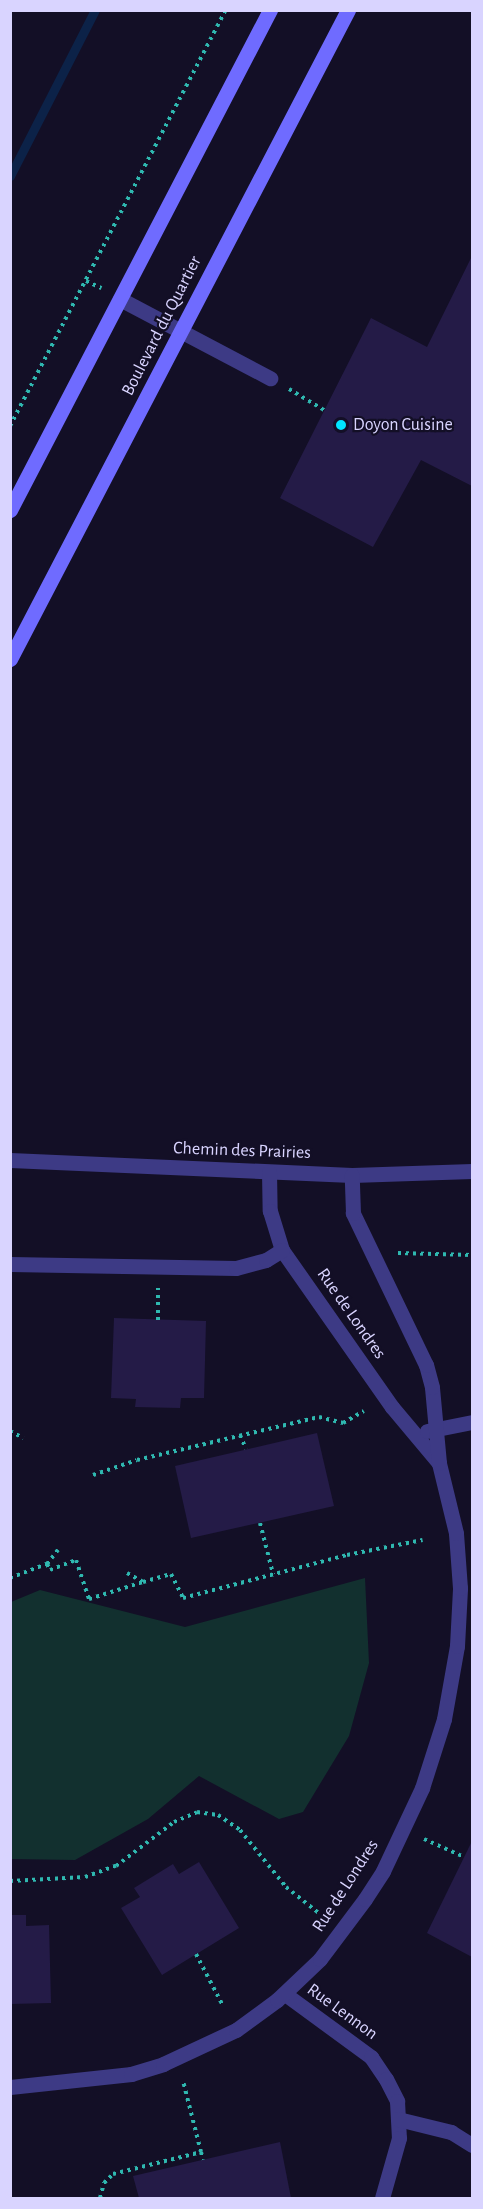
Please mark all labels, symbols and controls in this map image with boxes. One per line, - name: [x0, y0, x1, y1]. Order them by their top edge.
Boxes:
- street label: Boulevard du Quartier: [117, 252, 207, 400]
- place label: Doyon Cuisine: [353, 414, 453, 436]
- marker: Doyon Cuisine: [334, 418, 348, 432]
- street label: Chemin des Prairies: [173, 1138, 311, 1164]
- street label: Rue de Londres: [312, 1264, 390, 1364]
- street label: Rue de Londres: [308, 1836, 384, 1936]
- street label: Rue Lennon: [303, 1979, 381, 2045]

